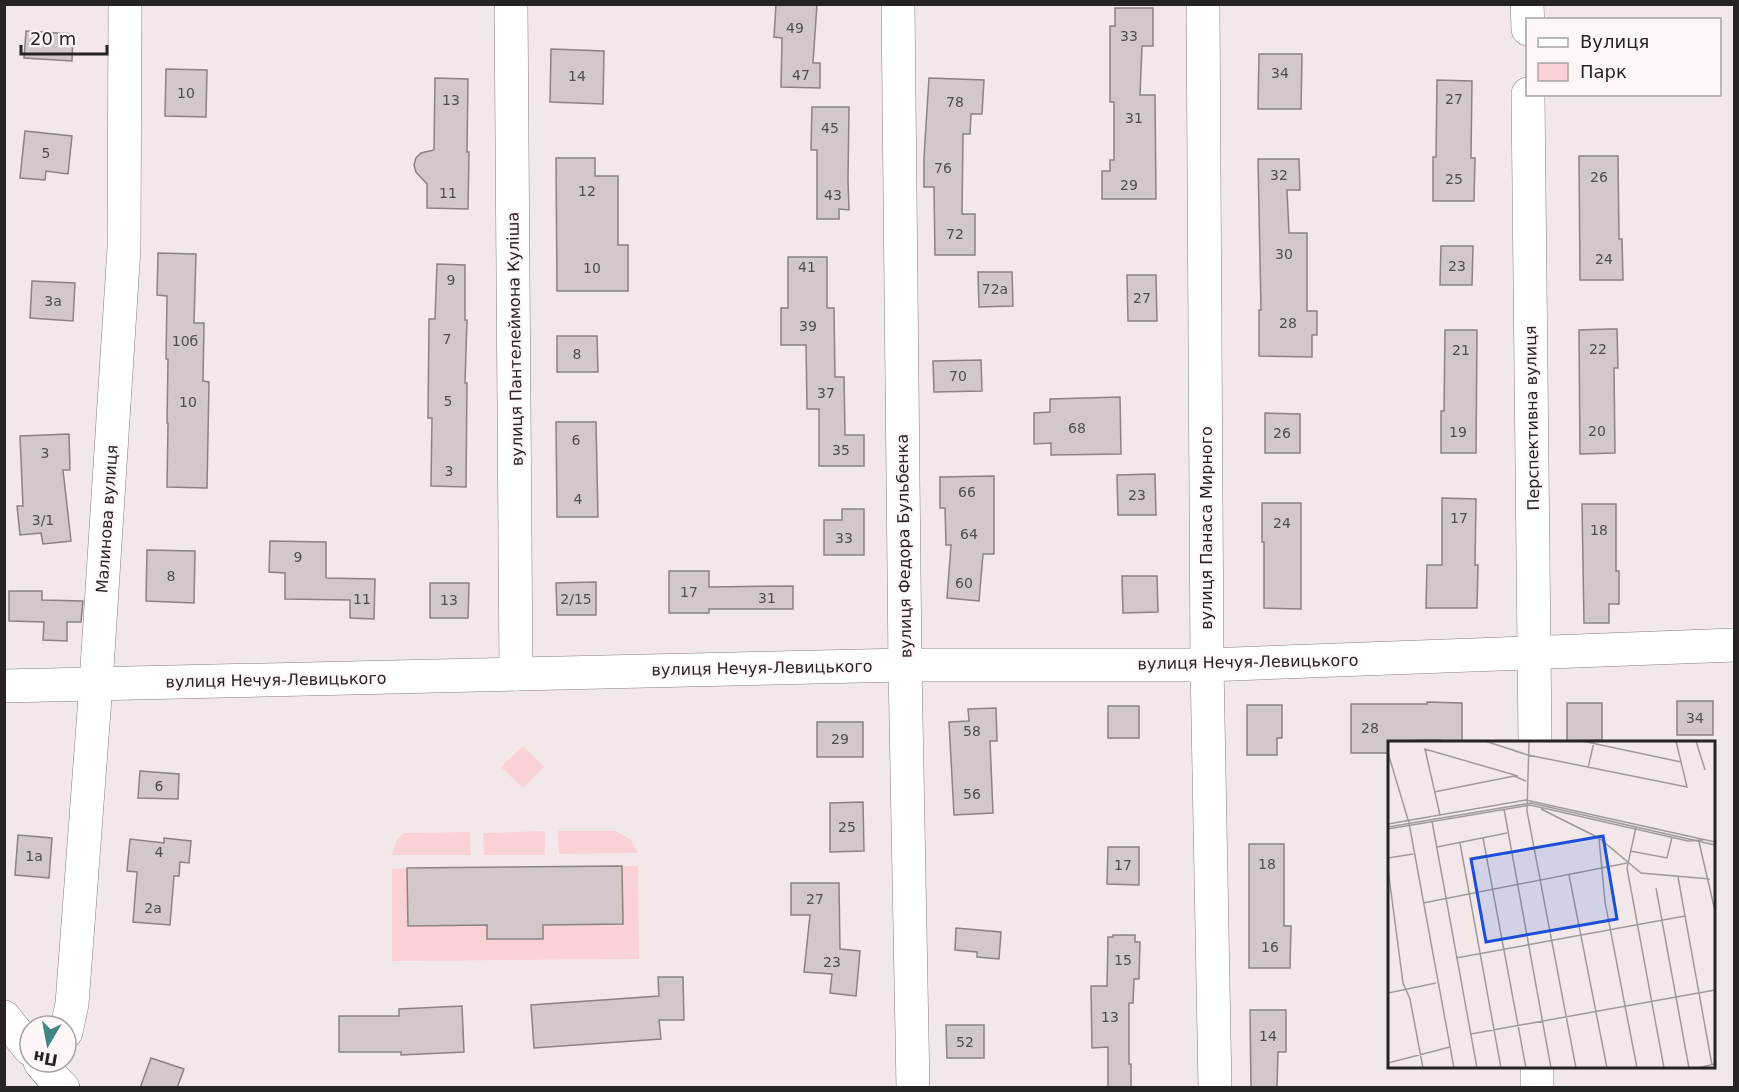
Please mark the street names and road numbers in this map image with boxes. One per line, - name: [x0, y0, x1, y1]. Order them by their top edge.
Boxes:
- street label: вулиця Пантелеймона Куліша: [503, 212, 527, 466]
- street label: Перспективна вулиця: [1521, 325, 1543, 511]
- street label: вулиця Панаса Мирного: [1197, 426, 1216, 630]
- street label: вулиця Федора Бульбенка: [893, 434, 915, 658]
- street label: Малинова вулиця: [92, 444, 122, 594]
- street label: вулиця Нечуя-Левицького: [1137, 651, 1359, 673]
- street label: вулиця Нечуя-Левицького: [651, 657, 873, 679]
- street label: вулиця Нечуя-Левицького: [165, 669, 387, 691]

